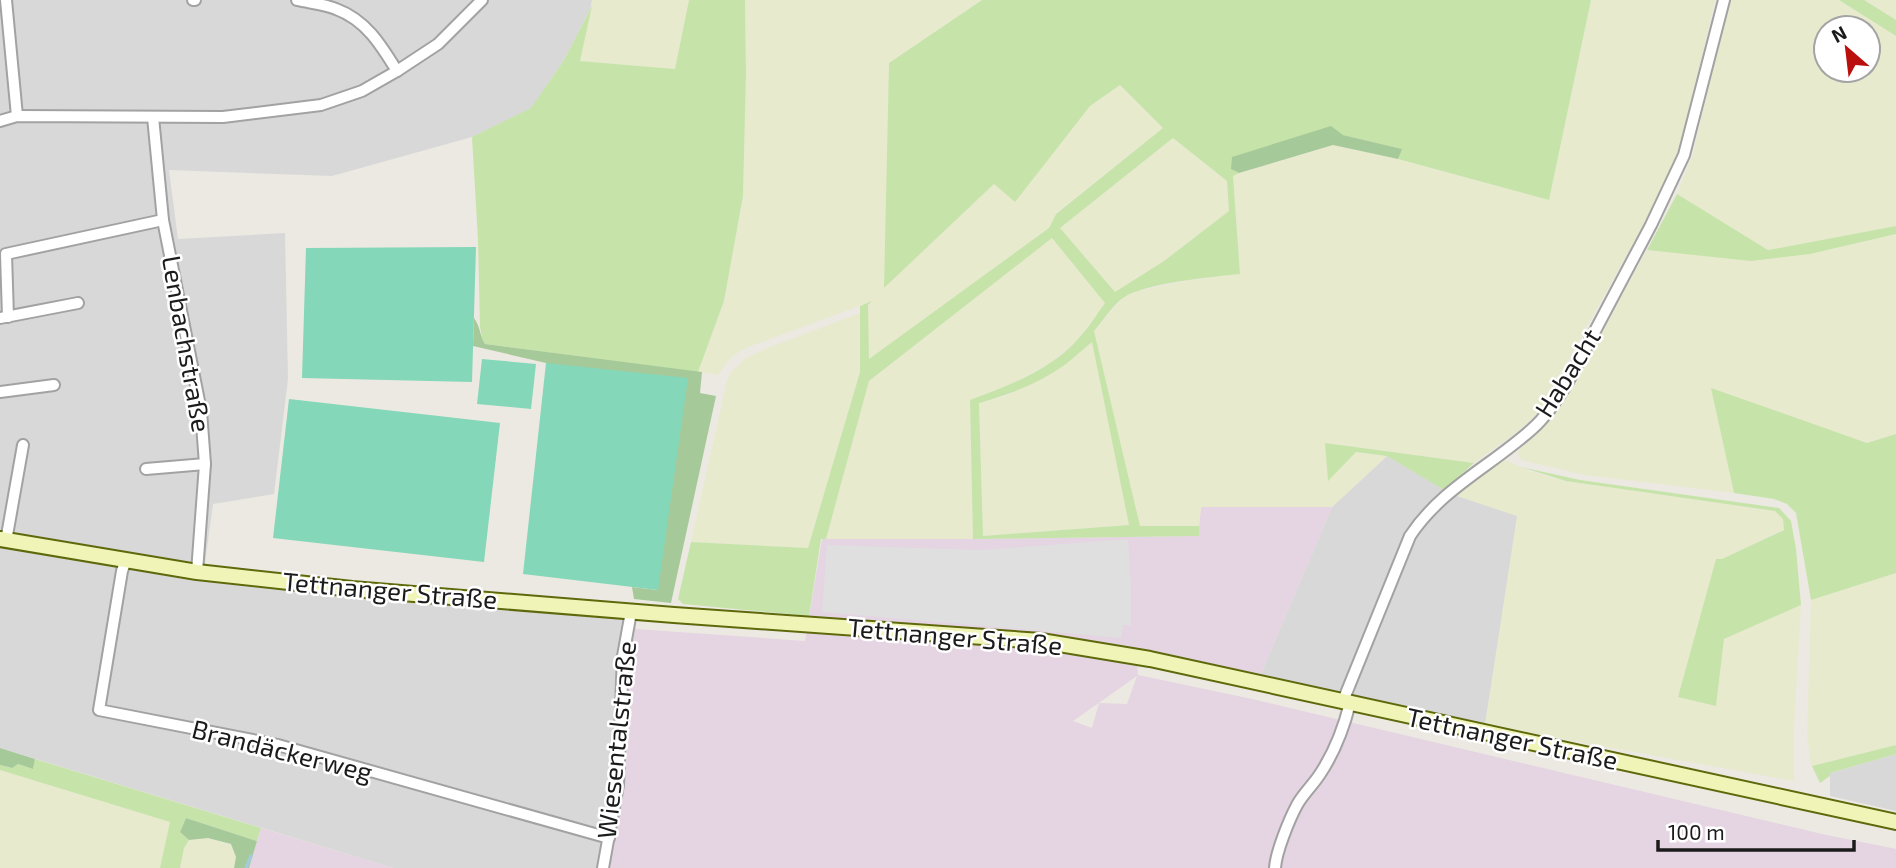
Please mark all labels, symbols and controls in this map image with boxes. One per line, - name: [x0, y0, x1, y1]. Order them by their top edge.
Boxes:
- north arrow: [1812, 14, 1882, 84]
- text: N: [1827, 20, 1850, 47]
- street label: Lenbachstraße: [157, 253, 218, 434]
- street label: Habacht: [1527, 322, 1606, 422]
- street label: Tettnanger Straße: [282, 565, 499, 614]
- street label: Tettnanger Straße: [847, 611, 1064, 660]
- street label: Wiesentalstraße: [590, 639, 641, 840]
- street label: Tettnanger Straße: [1404, 700, 1621, 775]
- street label: Brandäckerweg: [189, 712, 376, 787]
- scale bar: [1658, 808, 1854, 852]
- text: 100 m: [1668, 819, 1725, 844]

